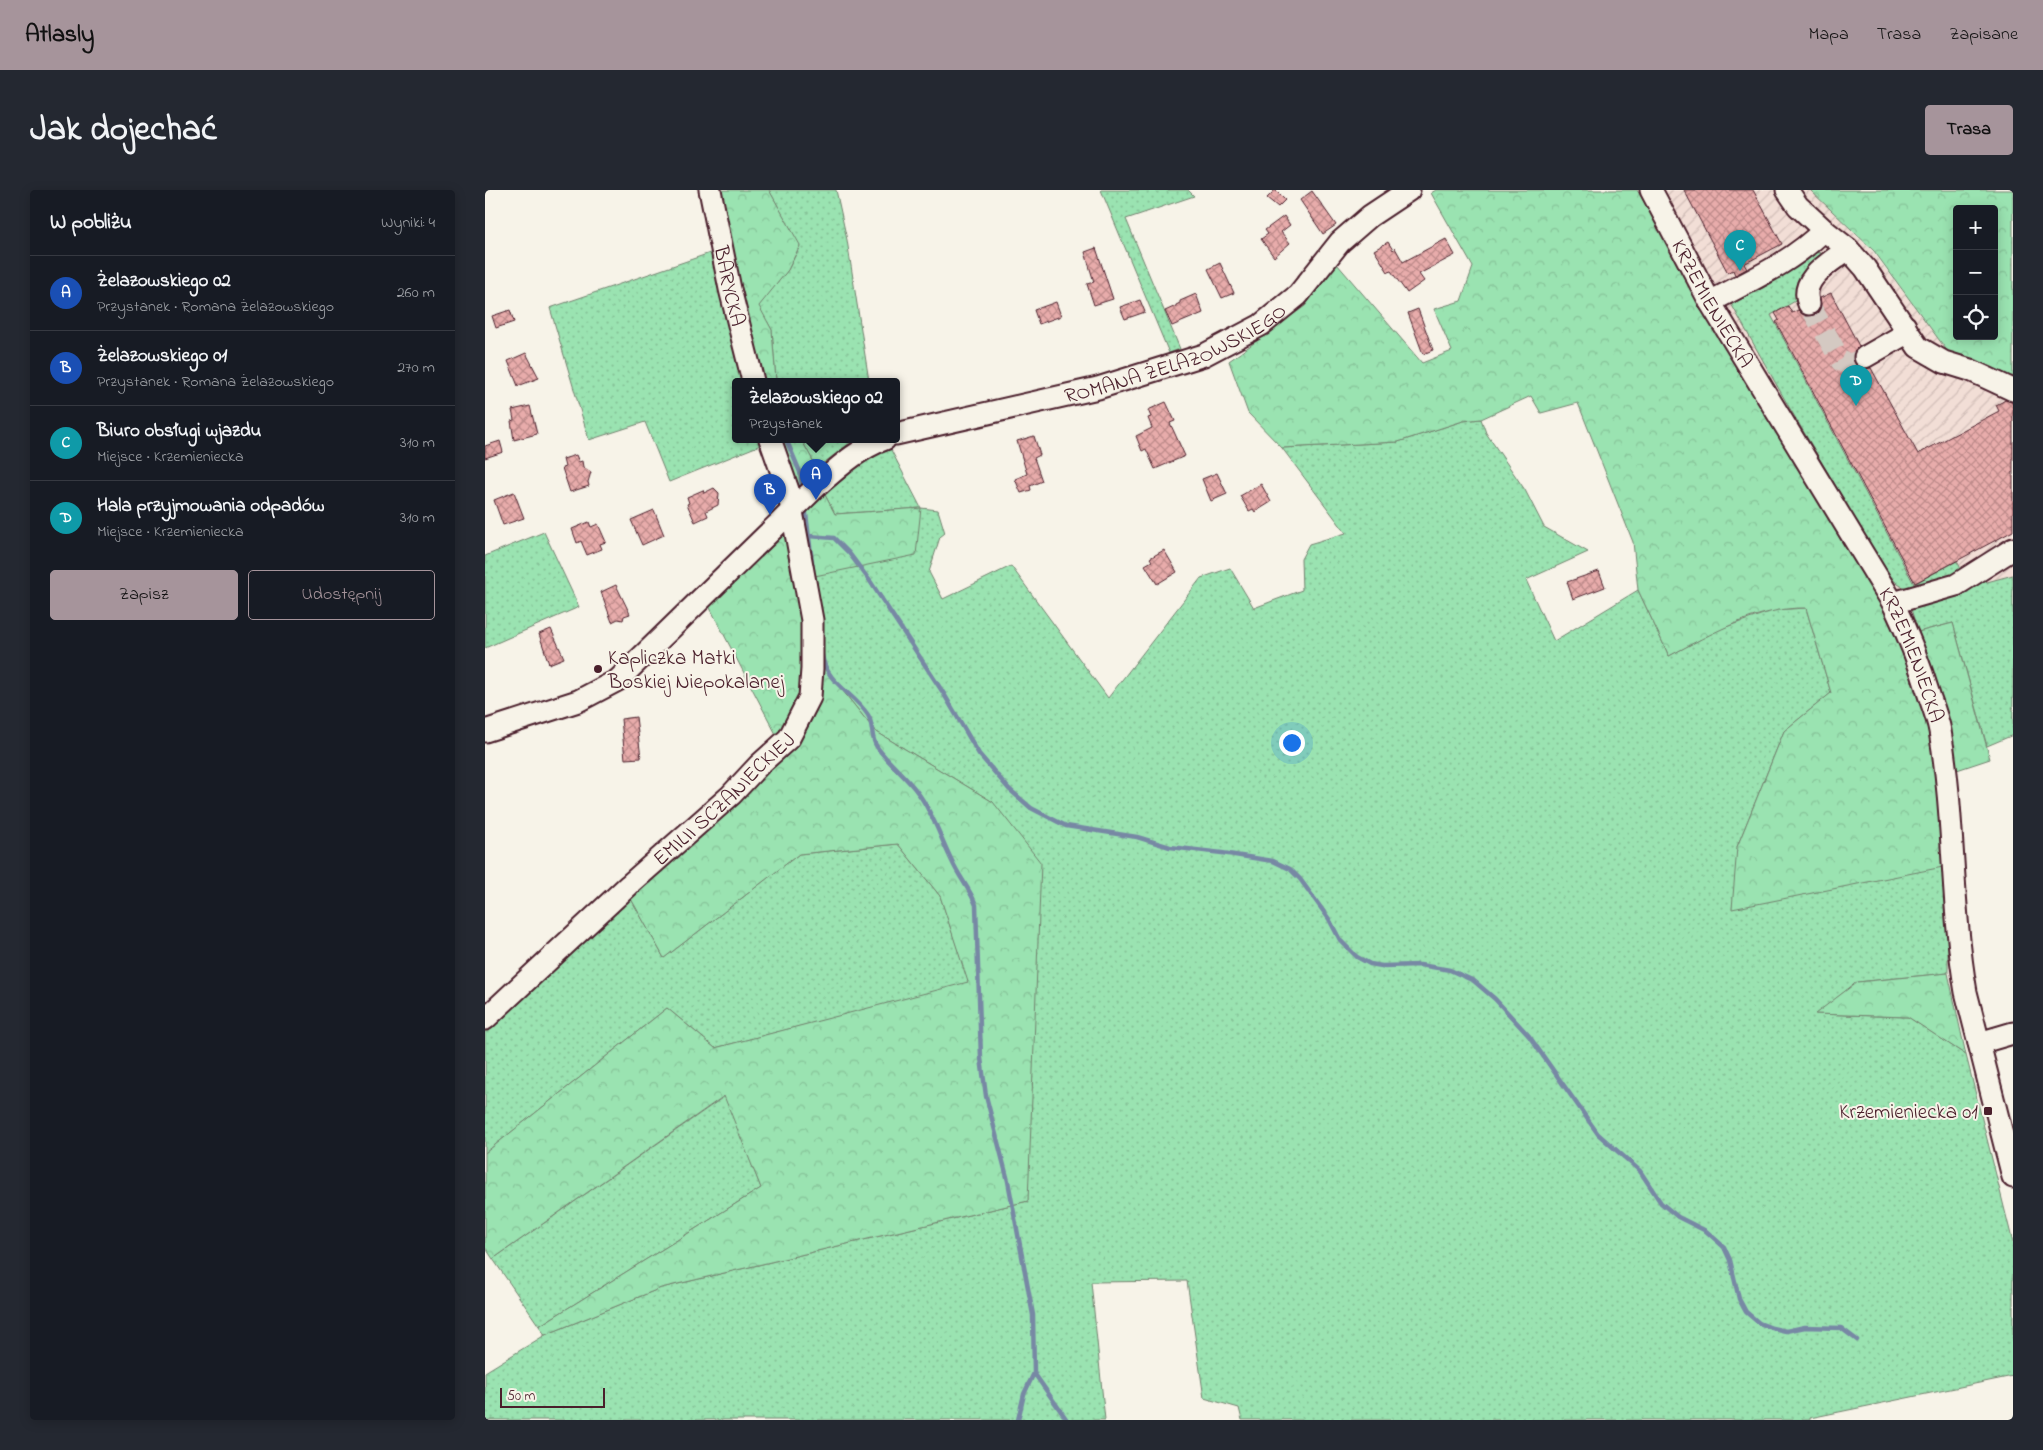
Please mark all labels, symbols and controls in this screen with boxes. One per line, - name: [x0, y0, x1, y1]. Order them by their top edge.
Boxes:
- text: Atlasly: [25, 18, 94, 53]
- text: Mapa: [1809, 22, 1849, 48]
- text: Trasa: [1877, 22, 1921, 48]
- text: Zapisane: [1949, 22, 2018, 48]
- text: Jak dojechać: [30, 105, 217, 156]
- button: Trasa: [1925, 105, 2013, 155]
- map controls: [1953, 205, 1998, 340]
- button: +: [1953, 205, 1998, 250]
- text: W pobliżu: [50, 208, 132, 238]
- text: Wyniki: 4: [381, 211, 435, 235]
- pin: C: [1724, 230, 1756, 271]
- street label: KRZEMIENIECKA: [1666, 235, 1760, 371]
- street label: BARYCKA: [704, 243, 752, 330]
- button: −: [1953, 250, 1998, 295]
- text: Żelazowskiego 02: [97, 268, 231, 295]
- text: A: [61, 281, 71, 305]
- text: 260 m: [397, 281, 435, 305]
- text: Przystanek · Romana Żelazowskiego: [97, 295, 334, 319]
- button: locate: [1953, 295, 1998, 340]
- street label: ROMANA ŻELAZOWSKIEGO: [1062, 297, 1294, 412]
- text: Żelazowskiego 01: [97, 343, 227, 370]
- text: B: [61, 356, 71, 380]
- text: 270 m: [397, 356, 435, 380]
- pin: D: [1840, 365, 1872, 406]
- text: Przystanek · Romana Żelazowskiego: [97, 370, 334, 394]
- popup: [732, 378, 900, 443]
- text: Żelazowskiego 02: [749, 385, 883, 412]
- text: Przystanek: [749, 412, 822, 436]
- text: Biuro obsługi wjazdu: [97, 418, 261, 445]
- text: C: [62, 431, 70, 455]
- text: 310 m: [400, 431, 435, 455]
- text: Miejsce · Krzemieniecka: [97, 445, 244, 469]
- pin: A: [800, 459, 832, 500]
- pin: B: [754, 474, 786, 515]
- text: Hala przyjmowania odpadów: [97, 493, 324, 520]
- text: D: [60, 506, 72, 530]
- text: 310 m: [400, 506, 435, 530]
- text: Miejsce · Krzemieniecka: [97, 520, 244, 544]
- button: Zapisz: [50, 570, 238, 620]
- button: Udostępnij: [248, 570, 435, 620]
- street label: KRZEMIENIECKA: [1870, 582, 1950, 727]
- place label: Kapliczka Matki Boskiej Niepokalanej: [607, 644, 785, 698]
- marker: Kapliczka Matki Boskiej Niepokalanej: [592, 663, 604, 675]
- street label: EMILII SCZANIECKIEJ: [647, 726, 803, 874]
- your location: [1279, 730, 1305, 756]
- place label: Krzemieniecka 01: [1839, 1098, 1978, 1128]
- marker: Krzemieniecka 01: [1982, 1105, 1994, 1117]
- scale bar: [500, 1385, 605, 1408]
- text: 50 m: [507, 1386, 535, 1407]

